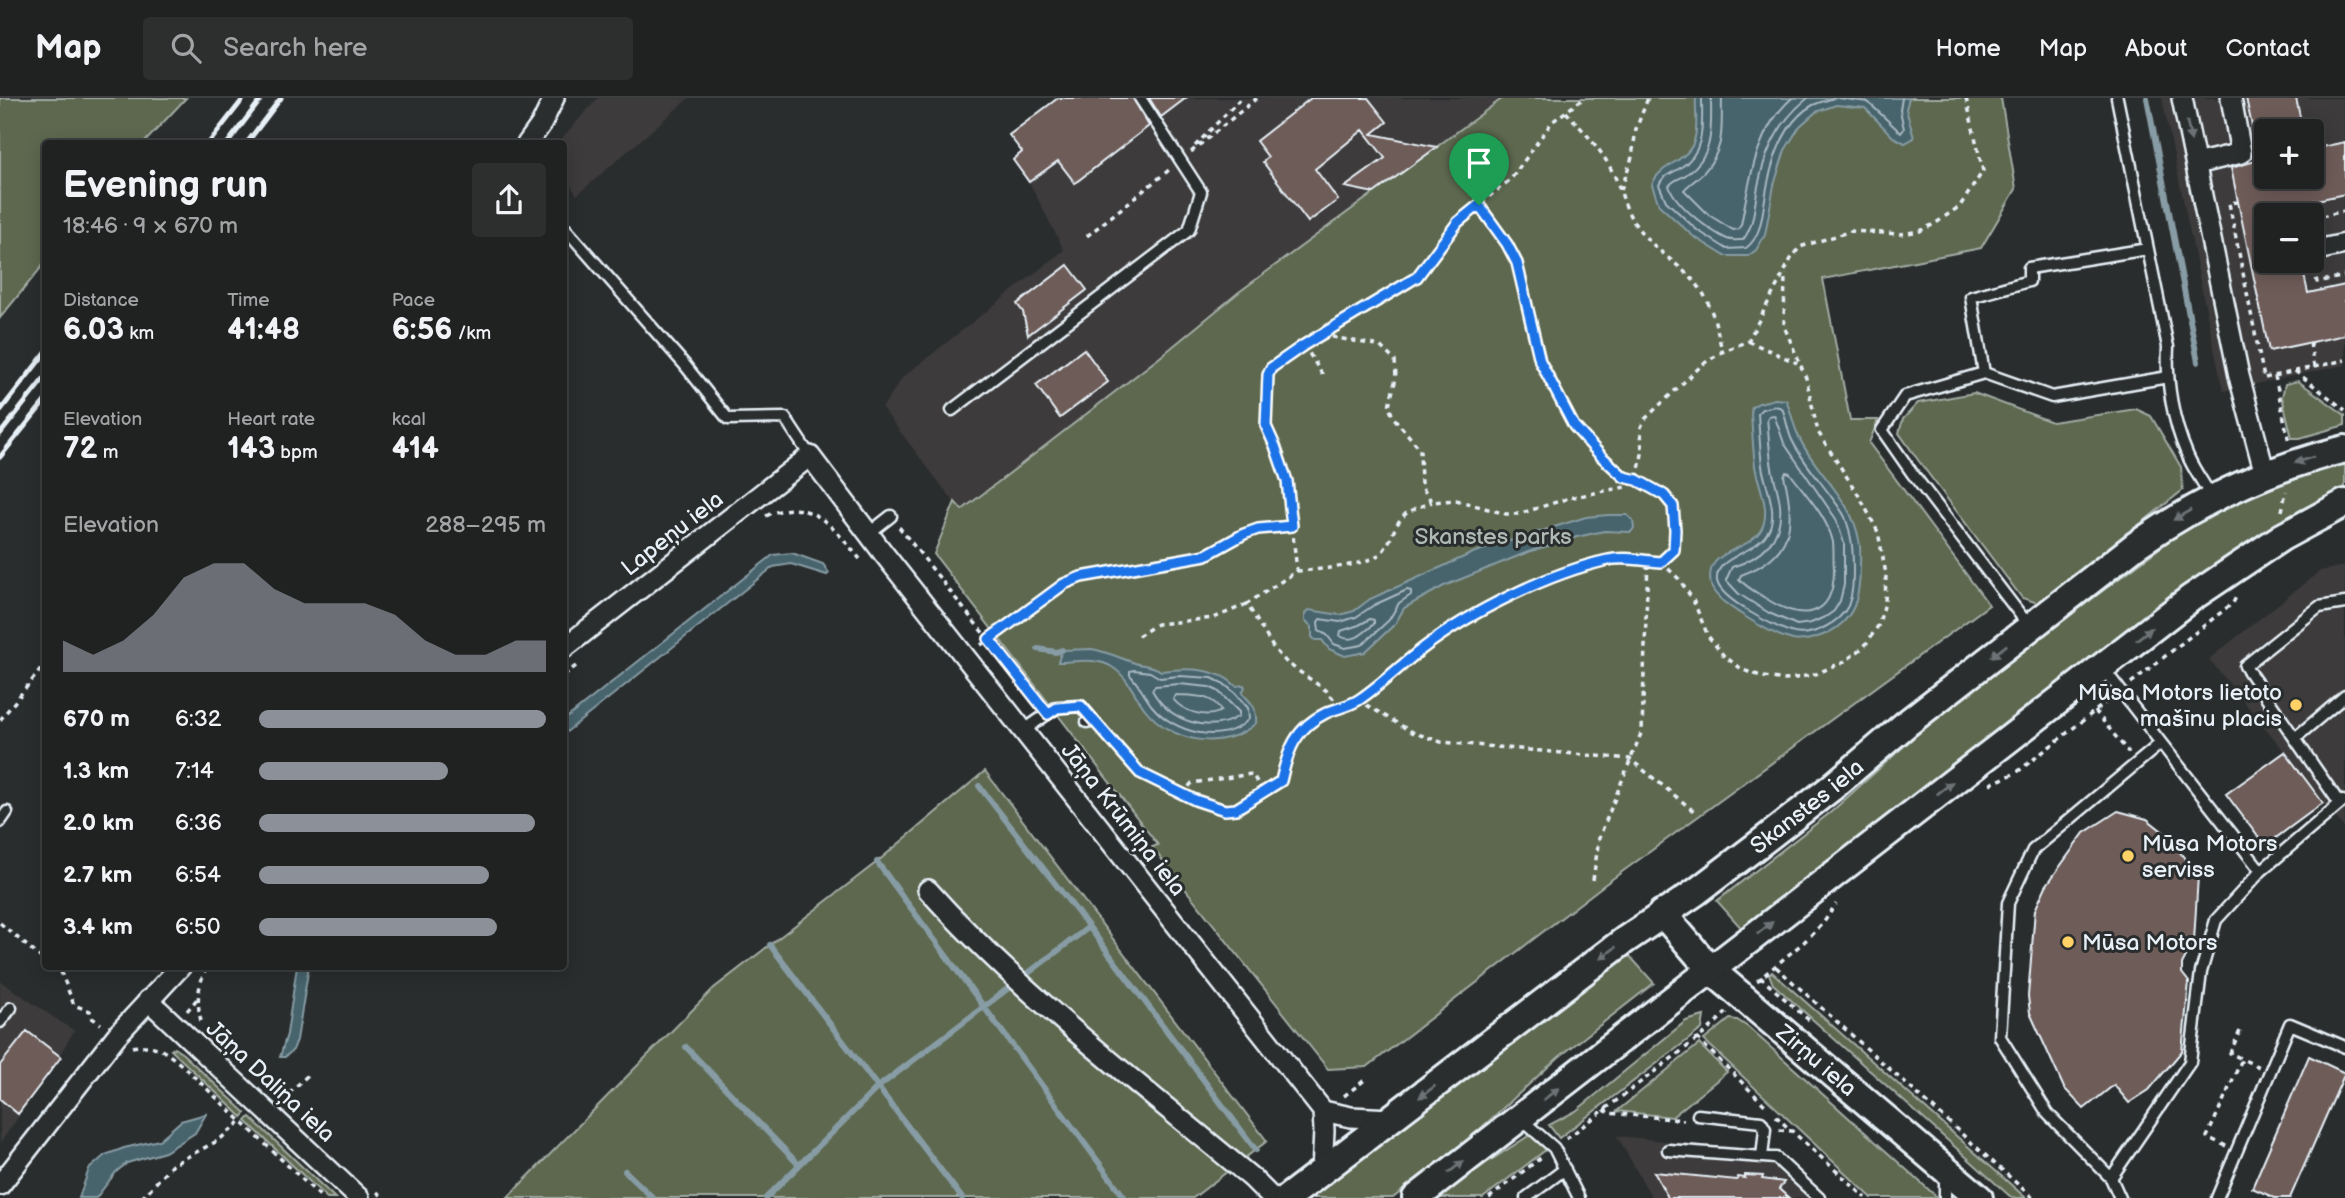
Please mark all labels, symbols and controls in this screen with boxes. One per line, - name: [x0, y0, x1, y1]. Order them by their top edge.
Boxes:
- search box: [143, 17, 633, 80]
- text: Map: [35, 28, 101, 68]
- icon: search: [167, 29, 205, 67]
- text: Search here: [223, 33, 367, 64]
- text: Home: [1936, 34, 2001, 63]
- text: Map: [2039, 34, 2087, 63]
- text: About: [2125, 34, 2187, 63]
- text: Contact: [2225, 34, 2310, 63]
- map controls: [2254, 119, 2324, 273]
- button: +: [2254, 119, 2324, 189]
- one-way arrow: [2184, 120, 2195, 142]
- pin: [1449, 133, 1509, 205]
- icon: arrive: [1460, 144, 1498, 182]
- text: Evening run: [63, 163, 268, 208]
- button: share: [472, 163, 546, 237]
- button: −: [2254, 203, 2324, 273]
- text: 18:46 · 9 × 670 m: [63, 212, 238, 240]
- text: Distance: [63, 289, 139, 312]
- text: Time: [227, 289, 269, 312]
- text: Pace: [392, 289, 435, 312]
- text: 6.03: [63, 312, 124, 348]
- text: 41:48: [227, 312, 300, 348]
- text: 6:56: [392, 312, 453, 348]
- text: km: [124, 322, 154, 345]
- text: /km: [453, 322, 491, 345]
- text: Elevation: [63, 408, 142, 431]
- text: Heart rate: [227, 408, 315, 431]
- text: kcal: [392, 408, 426, 431]
- text: 72: [63, 431, 98, 467]
- text: 143: [227, 431, 275, 467]
- text: 414: [392, 431, 439, 467]
- text: m: [98, 441, 118, 464]
- text: bpm: [275, 441, 318, 464]
- one-way arrow: [2294, 455, 2315, 466]
- street label: Lapeņu iela: [616, 485, 729, 582]
- one-way arrow: [2172, 509, 2191, 521]
- text: Elevation: [63, 511, 159, 539]
- text: 288–295 m: [425, 511, 546, 539]
- park label: Skanstes parks: [1414, 523, 1572, 551]
- one-way arrow: [2135, 628, 2153, 642]
- one-way arrow: [1991, 643, 2009, 658]
- place label: Mūsa Motors lietoto mašīnu placis: [2078, 679, 2282, 733]
- marker: Mūsa Motors lietoto mašīnu placis: [2288, 697, 2304, 713]
- text: 670 m: [63, 705, 130, 733]
- text: 6:32: [175, 705, 221, 733]
- street label: Jāņa Krūmiņa iela: [1055, 737, 1192, 902]
- street label: Skanstes iela: [1745, 753, 1870, 861]
- text: 1.3 km: [63, 757, 129, 785]
- text: 7:14: [175, 757, 214, 785]
- one-way arrow: [1936, 782, 1954, 796]
- text: 2.0 km: [63, 809, 134, 837]
- text: 6:36: [175, 809, 222, 837]
- place label: Mūsa Motors serviss: [2142, 830, 2277, 884]
- marker: Mūsa Motors serviss: [2120, 848, 2136, 864]
- text: 2.7 km: [63, 861, 132, 889]
- text: 6:54: [175, 861, 221, 889]
- text: 3.4 km: [63, 913, 133, 941]
- text: 6:50: [175, 913, 220, 941]
- one-way arrow: [1756, 921, 1774, 935]
- place label: Mūsa Motors: [2082, 929, 2217, 957]
- marker: Mūsa Motors: [2060, 934, 2076, 950]
- one-way arrow: [1599, 946, 1617, 961]
- street label: Jāņa Daliņa iela: [200, 1015, 341, 1149]
- street label: Zirņu iela: [1769, 1018, 1862, 1103]
- one-way arrow: [1418, 1084, 1436, 1098]
- one-way arrow: [1541, 1086, 1559, 1101]
- one-way arrow: [1447, 1159, 1465, 1174]

